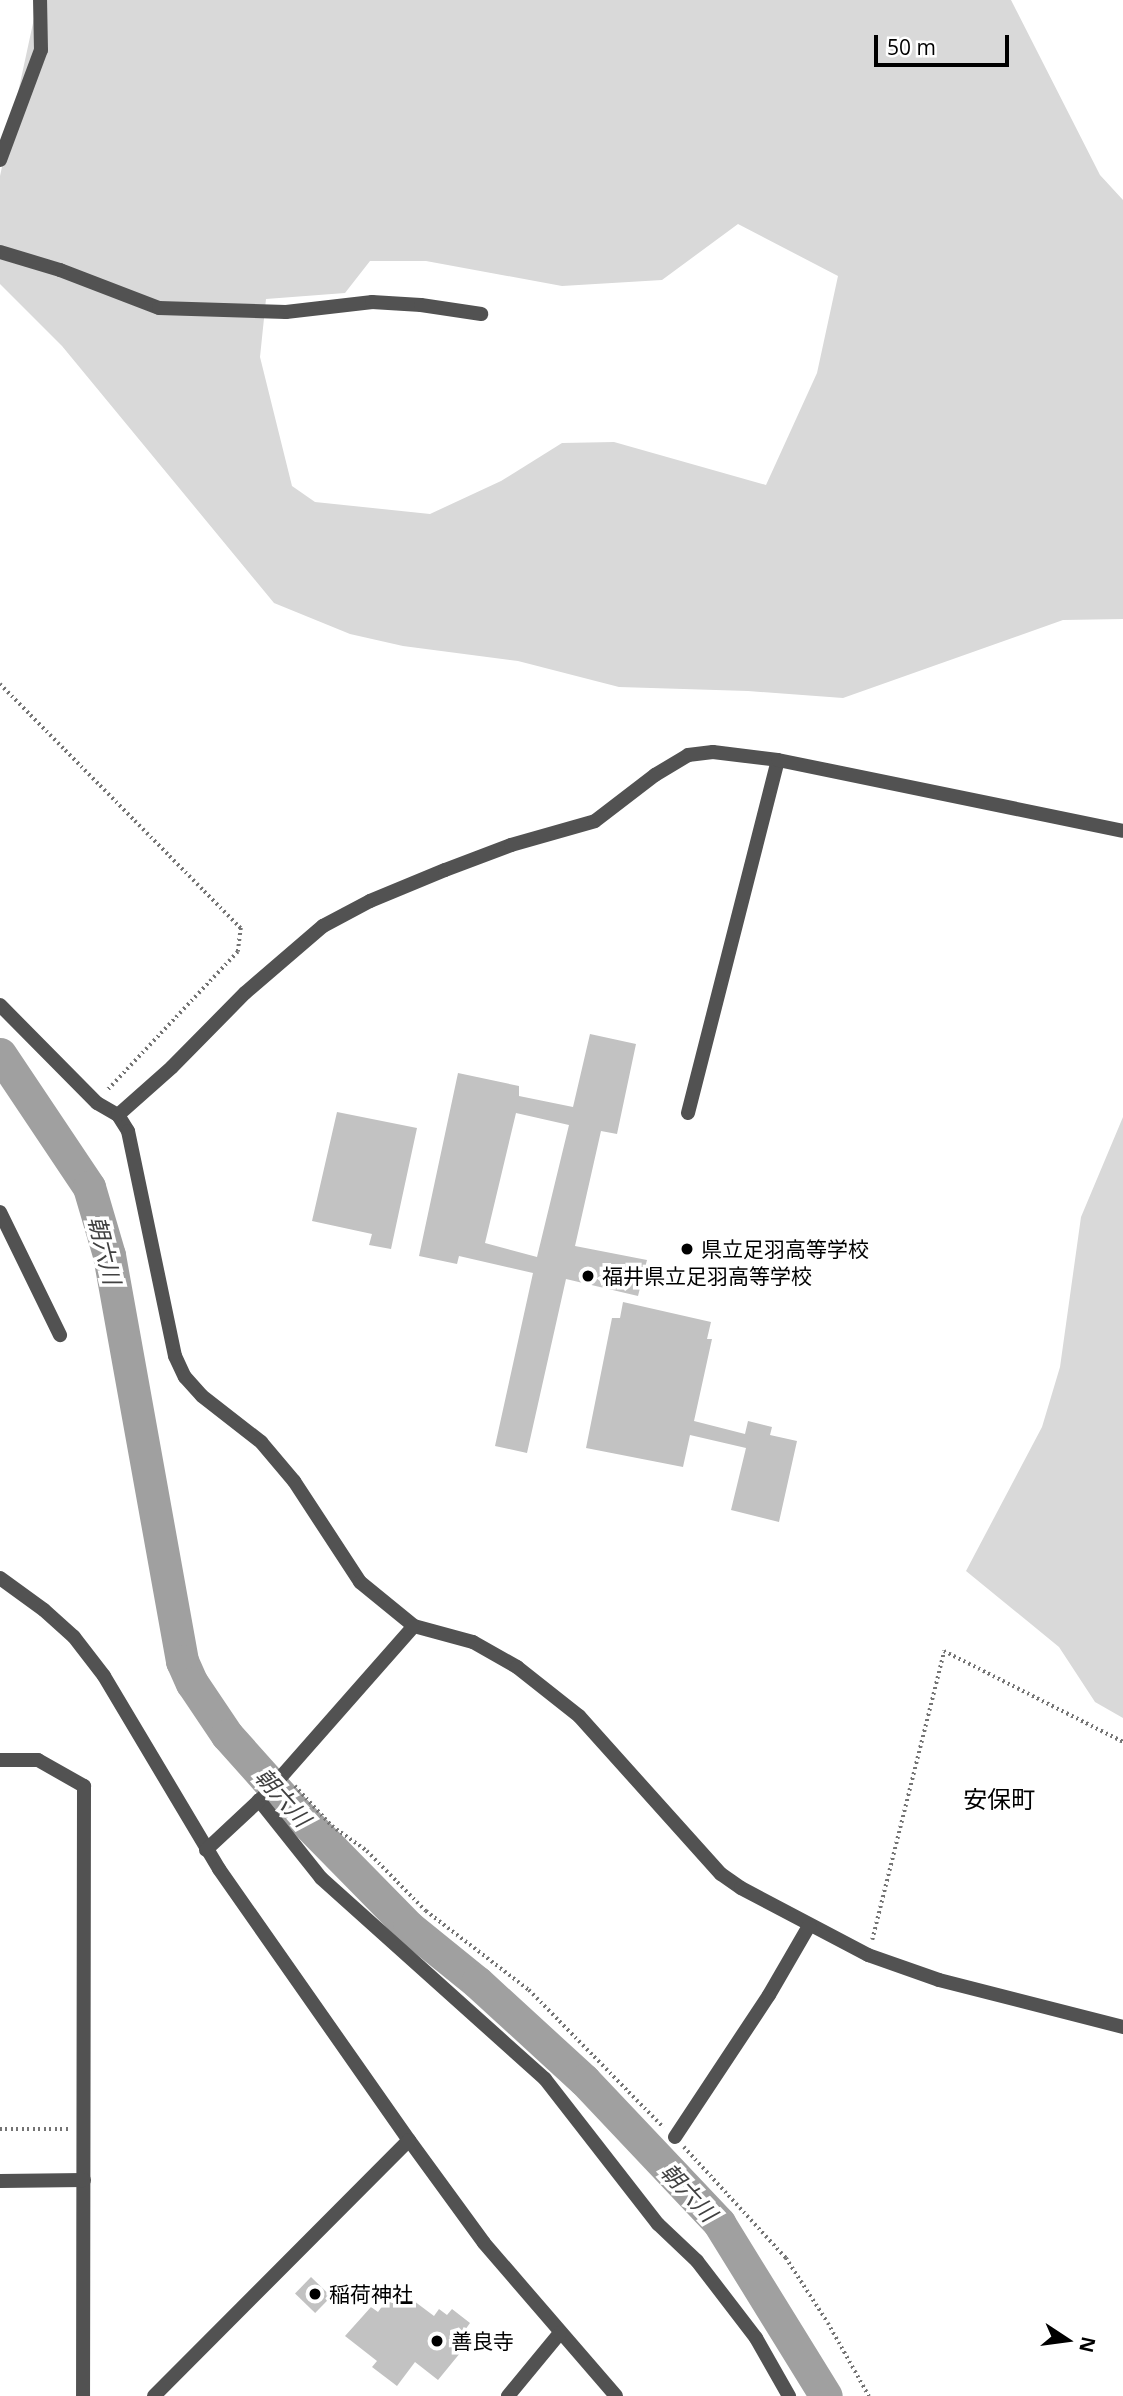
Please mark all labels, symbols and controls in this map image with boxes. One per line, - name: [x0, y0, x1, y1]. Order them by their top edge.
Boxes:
- scale bar: [878, 21, 1013, 65]
- text: 50 m: [887, 33, 936, 61]
- water label: 朝六川: [83, 1213, 127, 1287]
- place label: 県立足羽高等学校: [701, 1236, 869, 1262]
- marker: 県立足羽高等学校: [679, 1241, 695, 1257]
- place label: 福井県立足羽高等学校: [602, 1263, 812, 1289]
- marker: 福井県立足羽高等学校: [580, 1268, 596, 1284]
- water label: 朝六川: [250, 1762, 316, 1832]
- district label: 安保町: [963, 1785, 1035, 1813]
- water label: 朝六川: [655, 2157, 723, 2227]
- place label: 稲荷神社: [329, 2281, 413, 2307]
- marker: 稲荷神社: [307, 2286, 323, 2302]
- north arrow: [1032, 2305, 1102, 2375]
- place label: 善良寺: [451, 2328, 514, 2354]
- marker: 善良寺: [429, 2333, 445, 2349]
- text: N: [1073, 2334, 1102, 2355]

